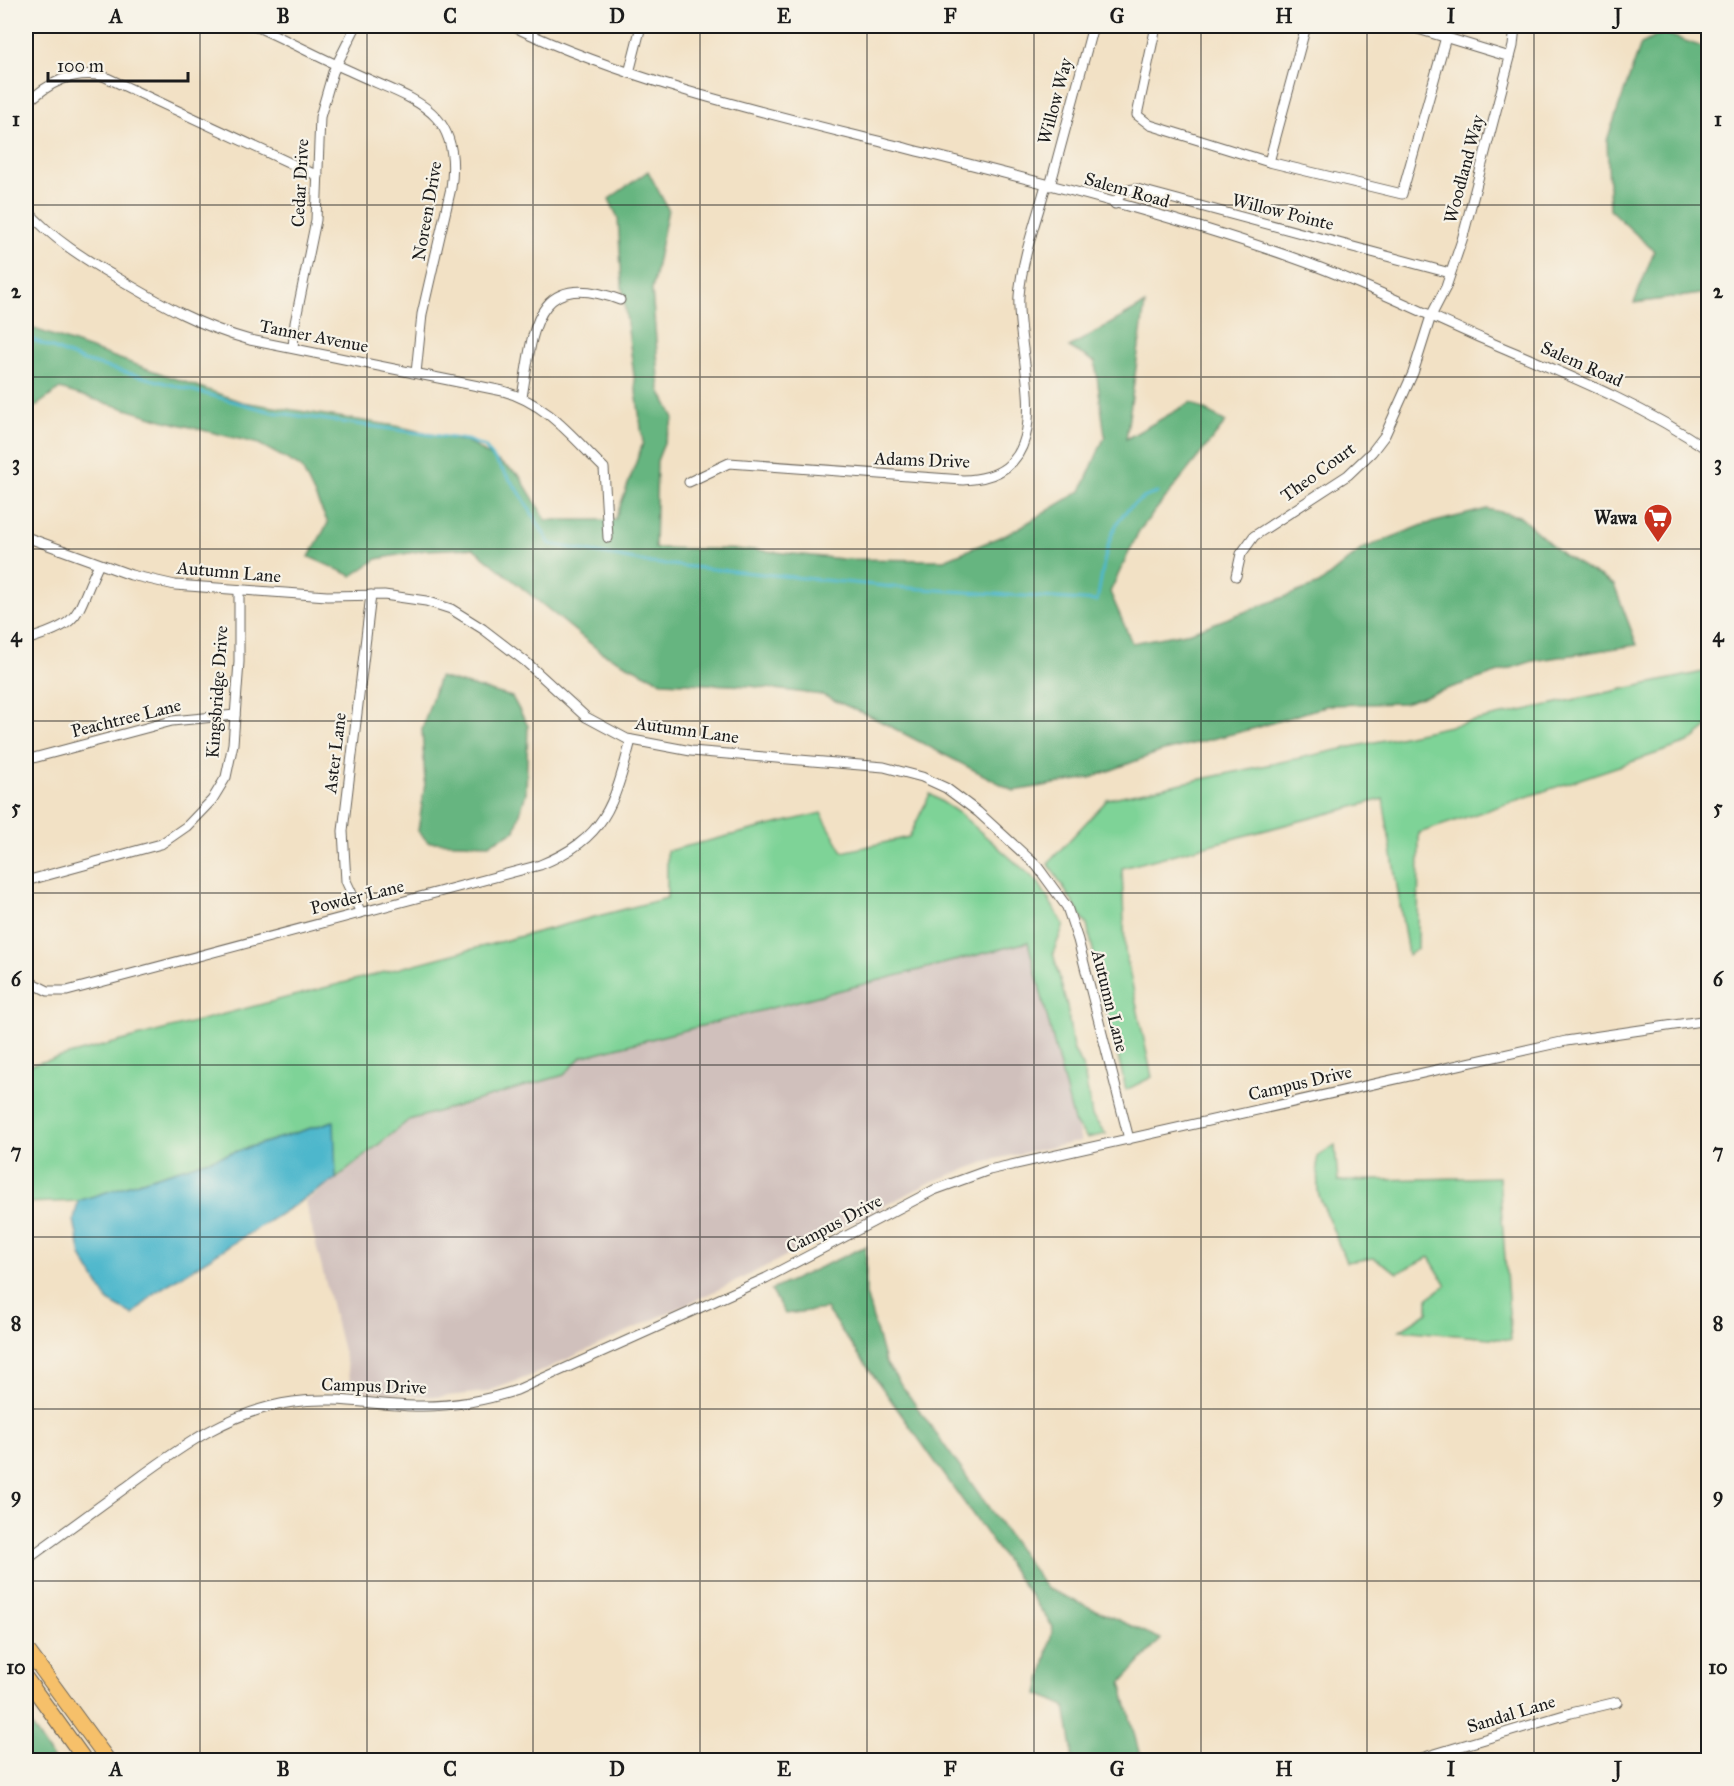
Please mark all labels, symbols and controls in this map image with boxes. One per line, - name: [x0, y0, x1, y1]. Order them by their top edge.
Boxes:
- text: A: [107, 4, 123, 28]
- text: B: [276, 4, 290, 28]
- text: C: [443, 4, 457, 28]
- text: D: [609, 4, 625, 28]
- text: E: [777, 4, 792, 28]
- text: F: [943, 4, 957, 28]
- text: G: [1110, 4, 1125, 28]
- text: H: [1275, 4, 1293, 28]
- text: I: [1447, 4, 1456, 28]
- text: J: [1611, 4, 1623, 30]
- scale bar: [48, 45, 188, 83]
- text: 100 m: [57, 55, 104, 77]
- street label: Willow Way: [1033, 55, 1077, 147]
- text: 1: [12, 107, 20, 131]
- text: 1: [1714, 107, 1722, 131]
- street label: Woodland Way: [1439, 112, 1489, 225]
- street label: Cedar Drive: [287, 138, 313, 228]
- street label: Noreen Drive: [407, 159, 447, 263]
- street label: Salem Road: [1082, 167, 1172, 213]
- street label: Willow Pointe: [1230, 189, 1336, 235]
- text: 2: [11, 279, 22, 303]
- text: 2: [1713, 279, 1724, 303]
- street label: Tanner Avenue: [258, 315, 370, 357]
- street label: Salem Road: [1538, 336, 1626, 392]
- street label: Theo Court: [1276, 437, 1360, 506]
- street label: Adams Drive: [873, 447, 970, 473]
- text: 3: [12, 451, 20, 476]
- text: 3: [1714, 451, 1722, 476]
- supermarket icon: Wawa: [1642, 502, 1674, 544]
- place label: Wawa: [1594, 507, 1637, 529]
- street label: Autumn Lane: [175, 556, 282, 588]
- text: 4: [10, 623, 22, 648]
- text: 4: [1712, 623, 1724, 648]
- street label: Kingsbridge Drive: [201, 625, 234, 759]
- street label: Peachtree Lane: [69, 694, 183, 742]
- street label: Aster Lane: [319, 711, 351, 796]
- street label: Autumn Lane: [633, 712, 740, 748]
- text: 5: [11, 795, 21, 819]
- text: 5: [1713, 795, 1723, 819]
- street label: Powder Lane: [308, 875, 406, 919]
- street label: Autumn Lane: [1086, 947, 1133, 1054]
- text: 6: [11, 967, 23, 991]
- text: 6: [1713, 967, 1725, 991]
- street label: Campus Drive: [1246, 1060, 1354, 1106]
- text: 7: [11, 1139, 22, 1163]
- text: 7: [1713, 1139, 1724, 1163]
- street label: Campus Drive: [782, 1189, 886, 1259]
- text: 8: [11, 1311, 21, 1335]
- text: 8: [1713, 1311, 1723, 1335]
- street label: Campus Drive: [321, 1373, 427, 1399]
- text: 9: [11, 1483, 21, 1508]
- text: 9: [1713, 1483, 1723, 1508]
- text: 10: [6, 1655, 26, 1679]
- text: 10: [1708, 1655, 1728, 1679]
- street label: Sandal Lane: [1464, 1690, 1558, 1738]
- text: A: [107, 1757, 123, 1781]
- text: B: [276, 1757, 290, 1781]
- text: C: [443, 1757, 457, 1781]
- text: D: [609, 1757, 625, 1781]
- text: E: [777, 1757, 792, 1781]
- text: F: [943, 1757, 957, 1781]
- text: G: [1110, 1757, 1125, 1781]
- text: H: [1275, 1757, 1293, 1781]
- text: I: [1447, 1757, 1456, 1781]
- text: J: [1611, 1757, 1623, 1783]

